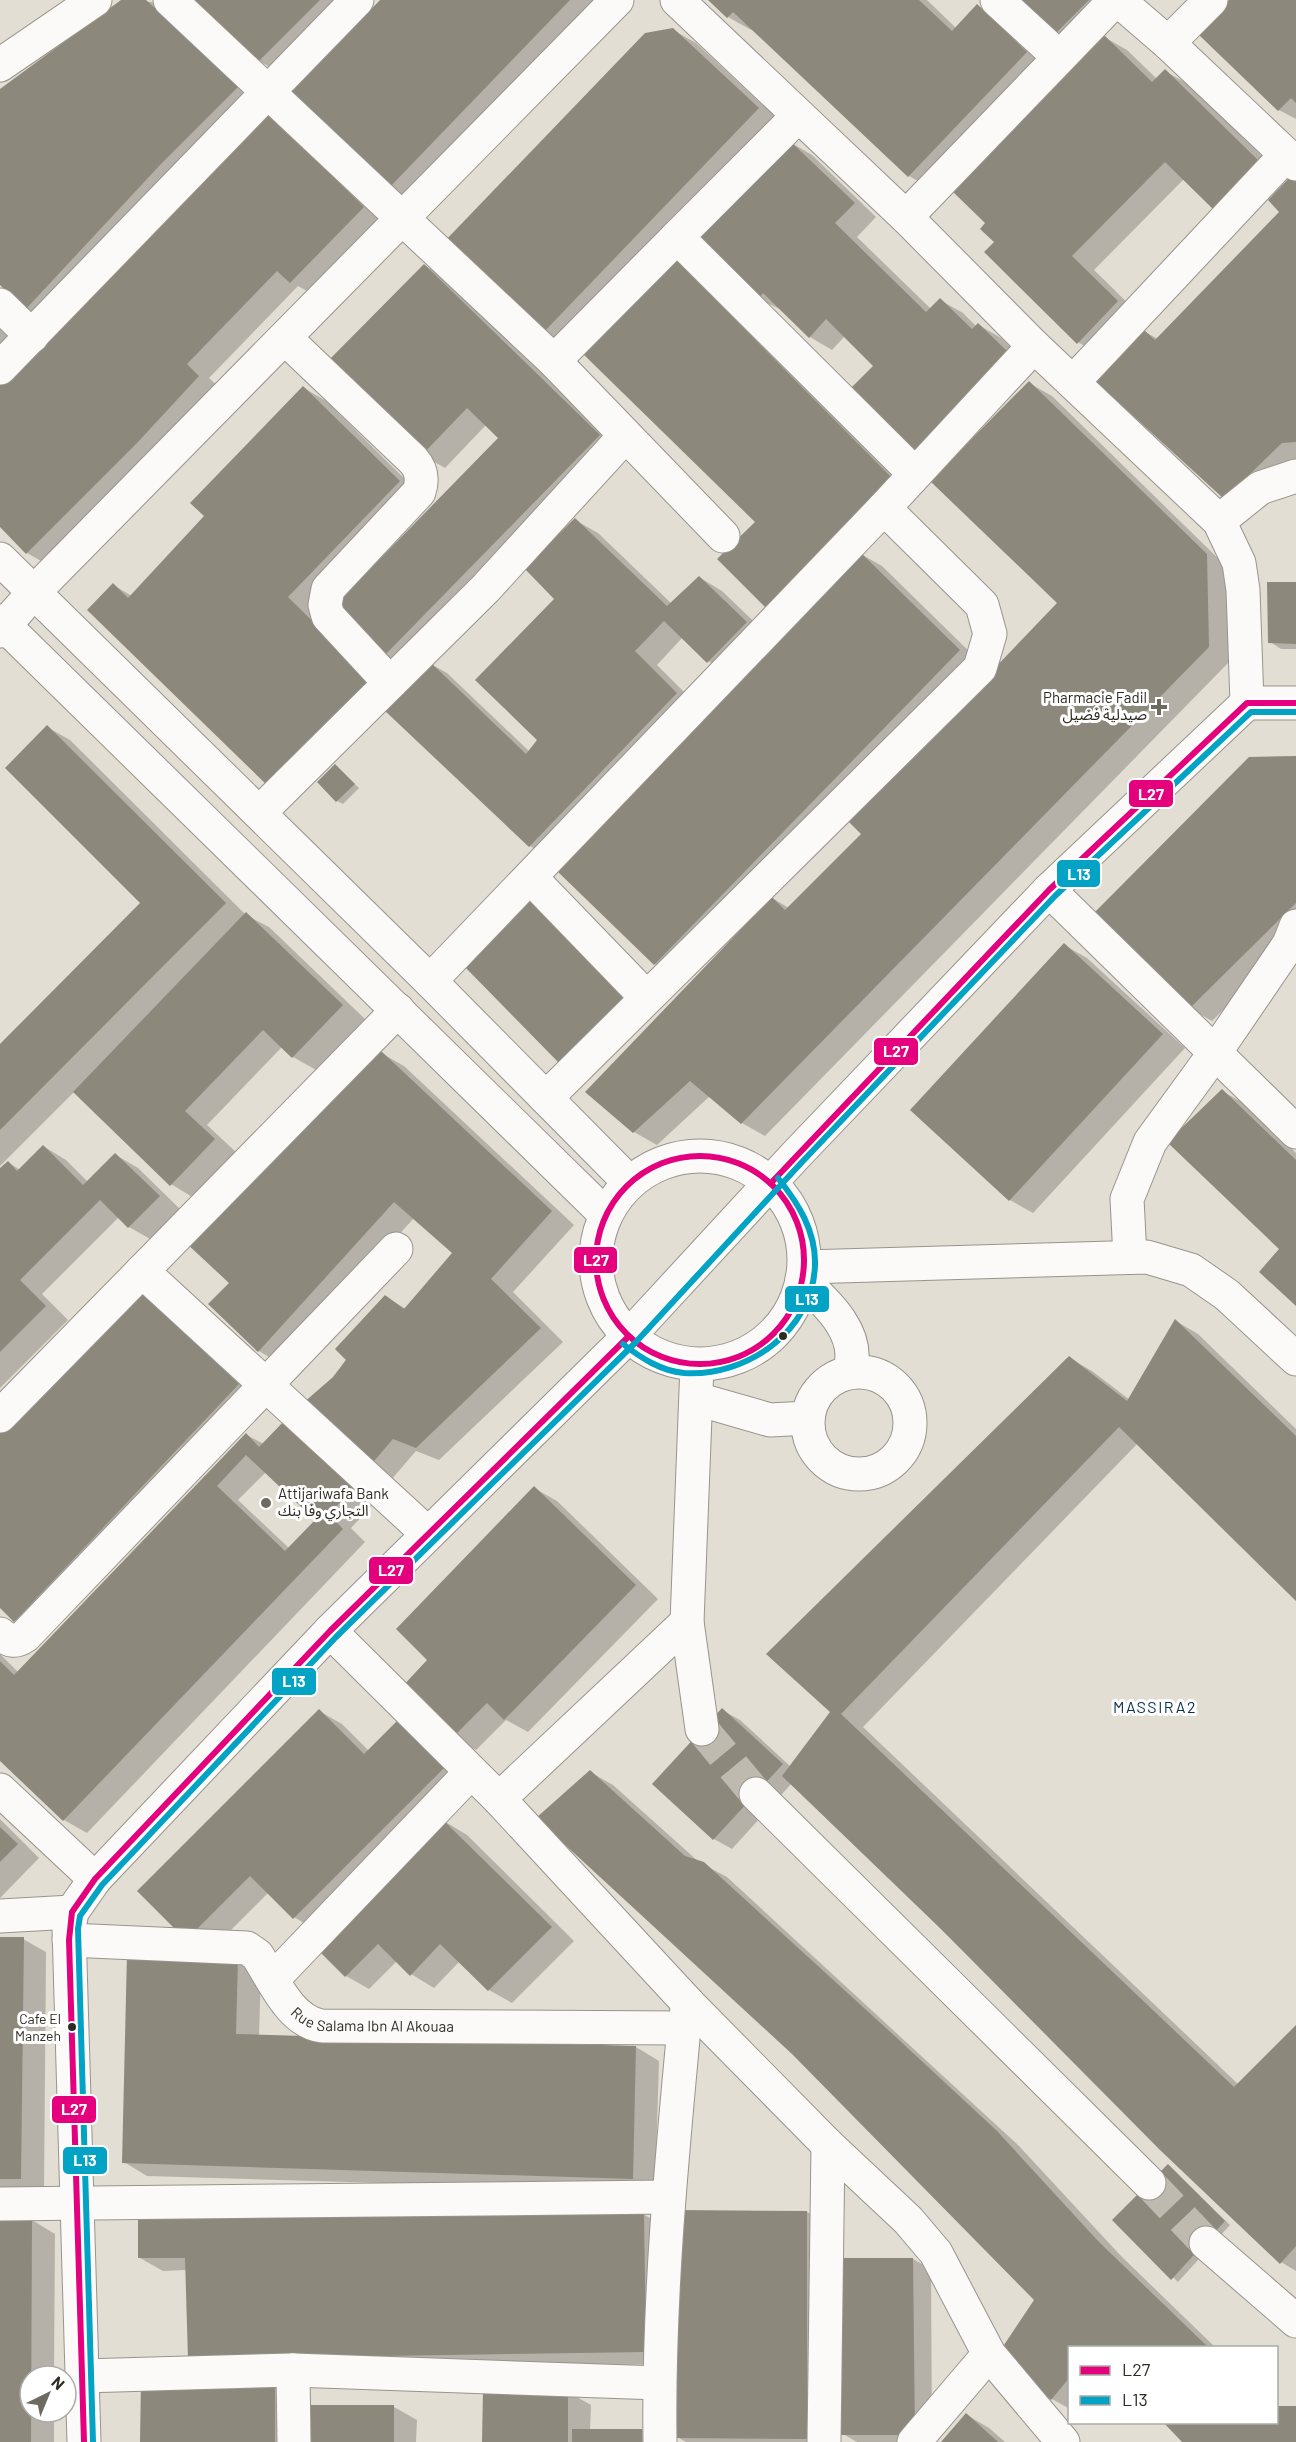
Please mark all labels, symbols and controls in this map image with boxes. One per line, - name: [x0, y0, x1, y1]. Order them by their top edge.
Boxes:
- place label: Pharmacie Fadil صيدلية فضيل: [1043, 688, 1147, 724]
- marker: Pharmacie Fadil صيدلية فضيل: [1152, 700, 1166, 714]
- line badge: L27: [1128, 779, 1174, 808]
- text: L27: [1138, 784, 1164, 803]
- line badge: L13: [1056, 859, 1101, 888]
- text: L13: [1067, 864, 1091, 883]
- line badge: L27: [873, 1037, 919, 1066]
- text: L27: [883, 1041, 909, 1060]
- line badge: L27: [573, 1246, 618, 1274]
- text: L27: [583, 1250, 609, 1269]
- line badge: L13: [784, 1285, 830, 1313]
- text: L13: [795, 1289, 819, 1308]
- unlabelled marker: [777, 1330, 789, 1342]
- place label: Attijariwafa Bank التجاري وفا بنك: [278, 1484, 389, 1522]
- marker: Attijariwafa Bank التجاري وفا بنك: [259, 1496, 273, 1510]
- line badge: L27: [368, 1556, 414, 1585]
- text: L27: [378, 1560, 404, 1579]
- line badge: L13: [271, 1667, 317, 1696]
- text: L13: [282, 1671, 306, 1690]
- district label: MASSIRA2: [1113, 1697, 1197, 1716]
- street label: Rue Salama Ibn Al Akouaa: [288, 2003, 454, 2035]
- place label: Cafe El Manzeh: [15, 2010, 61, 2044]
- marker: Cafe El Manzeh: [66, 2021, 78, 2033]
- line badge: L27: [51, 2095, 97, 2124]
- text: L27: [61, 2099, 87, 2118]
- line badge: L13: [62, 2146, 108, 2175]
- text: L13: [73, 2150, 97, 2169]
- legend: [1068, 2346, 1278, 2424]
- text: L27: [1122, 2358, 1151, 2380]
- north arrow: [18, 2364, 78, 2424]
- text: N: [48, 2372, 69, 2393]
- text: L13: [1122, 2388, 1148, 2410]

